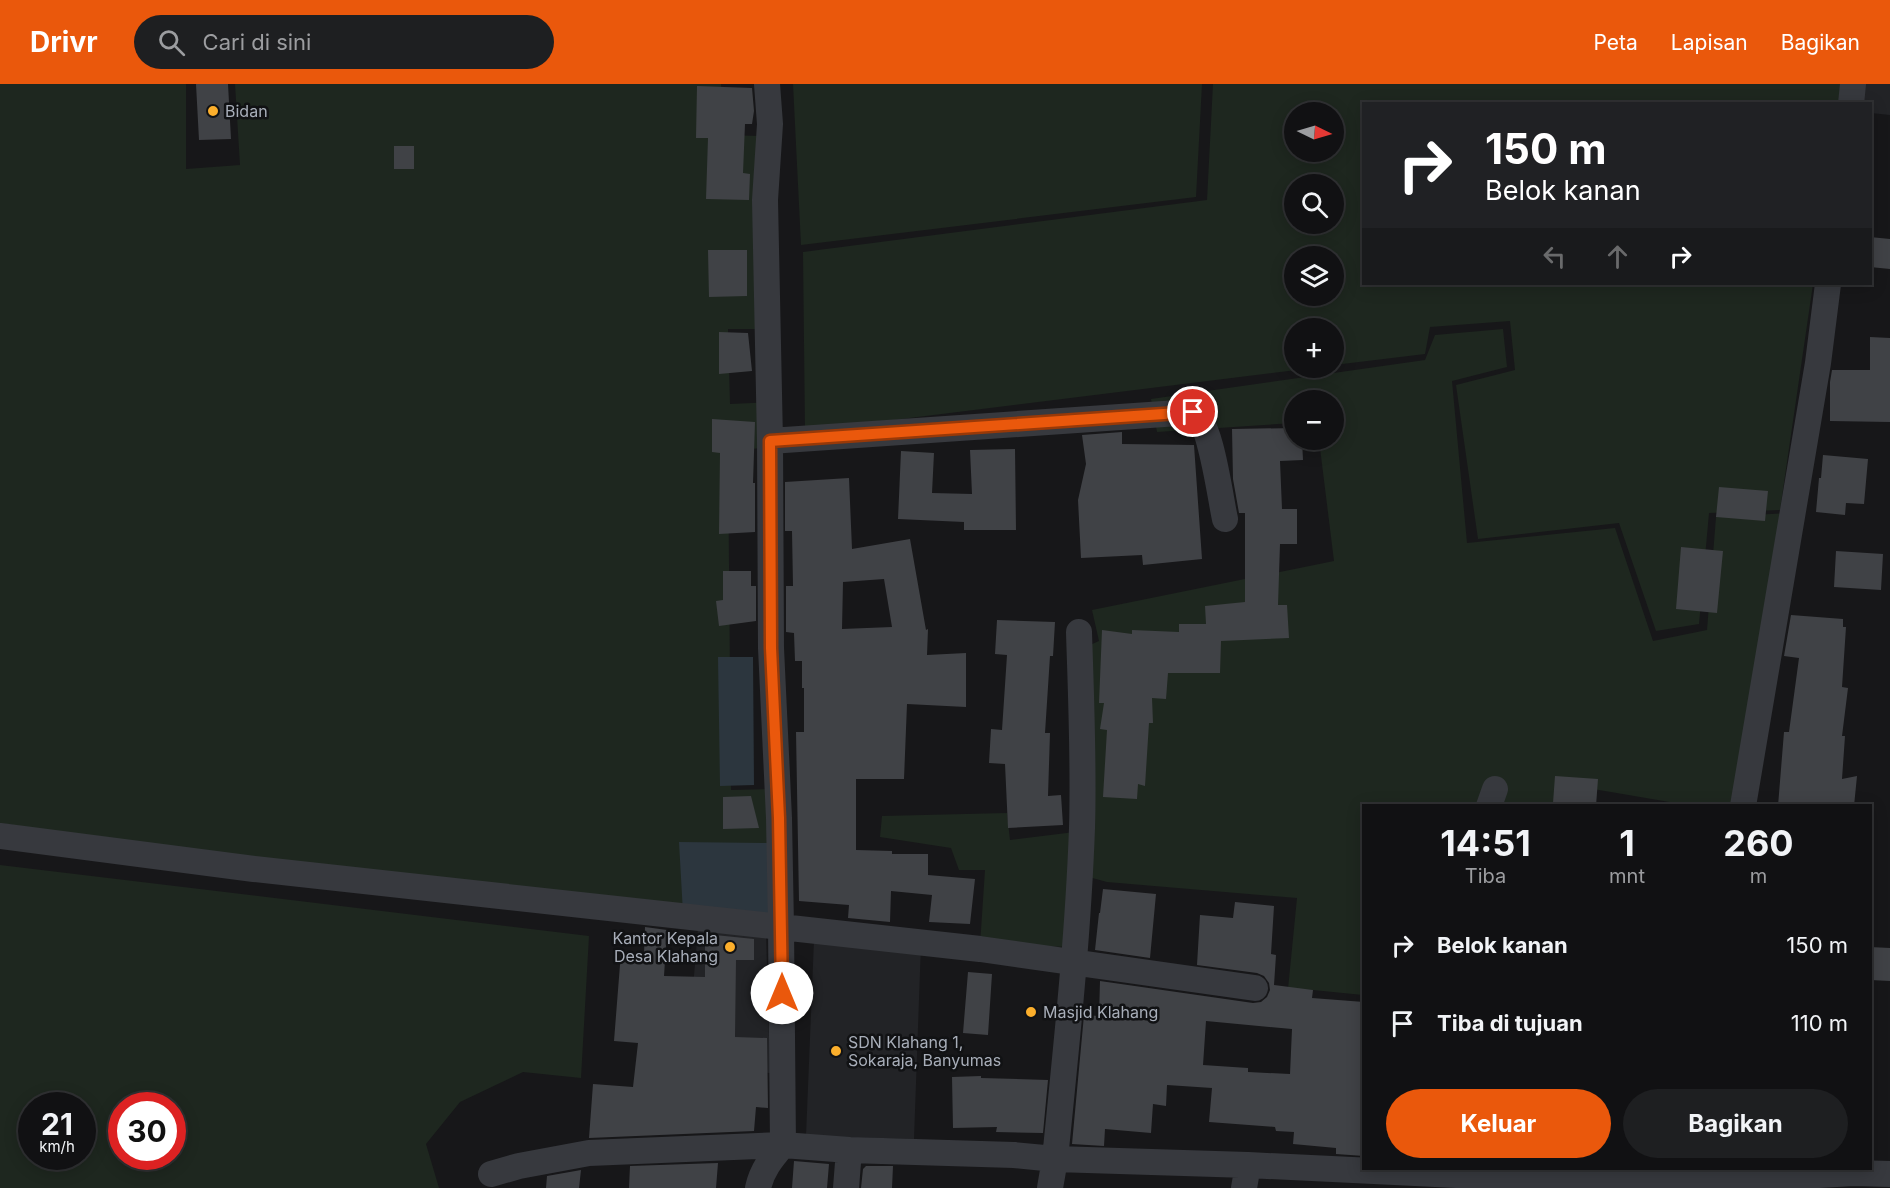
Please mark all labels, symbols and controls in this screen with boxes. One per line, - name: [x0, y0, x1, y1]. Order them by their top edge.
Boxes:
- search box: [134, 15, 554, 69]
- text: Drivr: [30, 25, 98, 59]
- icon: search: [155, 26, 188, 59]
- text: Cari di sini: [203, 29, 311, 55]
- text: Peta: [1594, 30, 1638, 55]
- text: Lapisan: [1671, 30, 1748, 55]
- text: Bagikan: [1781, 30, 1860, 55]
- place label: Bidan: [225, 101, 268, 121]
- north arrow: [1284, 102, 1344, 162]
- map controls: [1284, 102, 1344, 450]
- marker: Bidan: [206, 104, 220, 118]
- text: 150 m: [1485, 123, 1607, 174]
- icon: right: [1386, 126, 1464, 204]
- button: search: [1284, 174, 1344, 234]
- text: Belok kanan: [1485, 174, 1641, 207]
- icon: left: [1538, 240, 1571, 273]
- icon: ahead: [1601, 240, 1634, 273]
- icon: right: [1664, 240, 1697, 273]
- button: layers: [1284, 246, 1344, 306]
- button: +: [1284, 318, 1344, 378]
- pin: [1167, 386, 1218, 437]
- button: −: [1284, 390, 1344, 450]
- icon: arrive: [1176, 395, 1209, 428]
- text: 14:51: [1440, 821, 1531, 865]
- text: 1: [1619, 821, 1635, 865]
- text: 260: [1723, 821, 1794, 865]
- text: Tiba: [1465, 864, 1506, 888]
- text: mnt: [1609, 864, 1645, 888]
- text: m: [1750, 864, 1767, 888]
- place label: Kantor Kepala Desa Klahang: [612, 928, 718, 966]
- icon: right: [1386, 929, 1419, 962]
- text: Belok kanan: [1437, 932, 1568, 958]
- text: 150 m: [1786, 932, 1848, 958]
- marker: Kantor Kepala Desa Klahang: [723, 940, 737, 954]
- position arrow: [750, 961, 814, 1025]
- place label: Masjid Klahang: [1043, 1002, 1158, 1022]
- marker: Masjid Klahang: [1024, 1005, 1038, 1019]
- icon: arrive: [1386, 1007, 1419, 1040]
- text: Tiba di tujuan: [1437, 1010, 1583, 1036]
- text: 110 m: [1791, 1010, 1848, 1036]
- place label: SDN Klahang 1, Sokaraja, Banyumas: [848, 1032, 1001, 1070]
- marker: SDN Klahang 1, Sokaraja, Banyumas: [829, 1044, 843, 1058]
- button: Keluar: [1386, 1089, 1611, 1158]
- button: Bagikan: [1623, 1089, 1848, 1158]
- speed limit sign: 30: [108, 1092, 186, 1170]
- text: 21: [41, 1106, 73, 1142]
- text: km/h: [39, 1137, 75, 1156]

